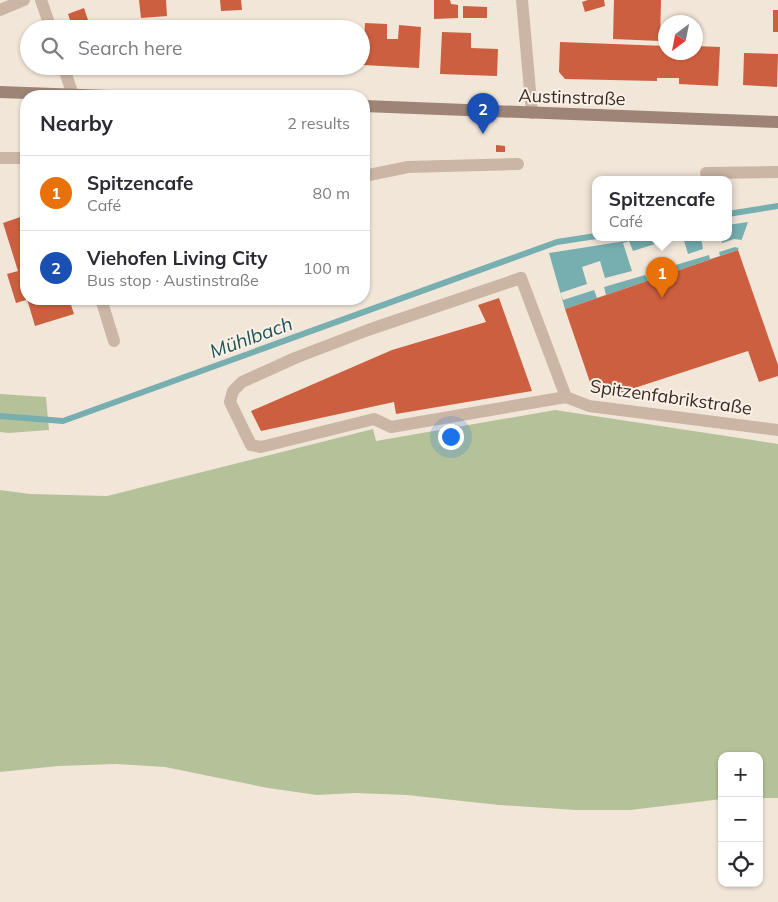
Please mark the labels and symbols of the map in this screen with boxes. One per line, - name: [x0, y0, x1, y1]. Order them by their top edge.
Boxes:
- north arrow: [658, 15, 703, 60]
- street label: Austinstraße: [518, 84, 626, 110]
- pin: 2: [467, 93, 499, 134]
- pin: 1: [646, 257, 678, 298]
- water label: Mühlbach: [206, 311, 296, 363]
- street label: Spitzenfabrikstraße: [589, 374, 753, 420]
- your location: [438, 424, 464, 450]

